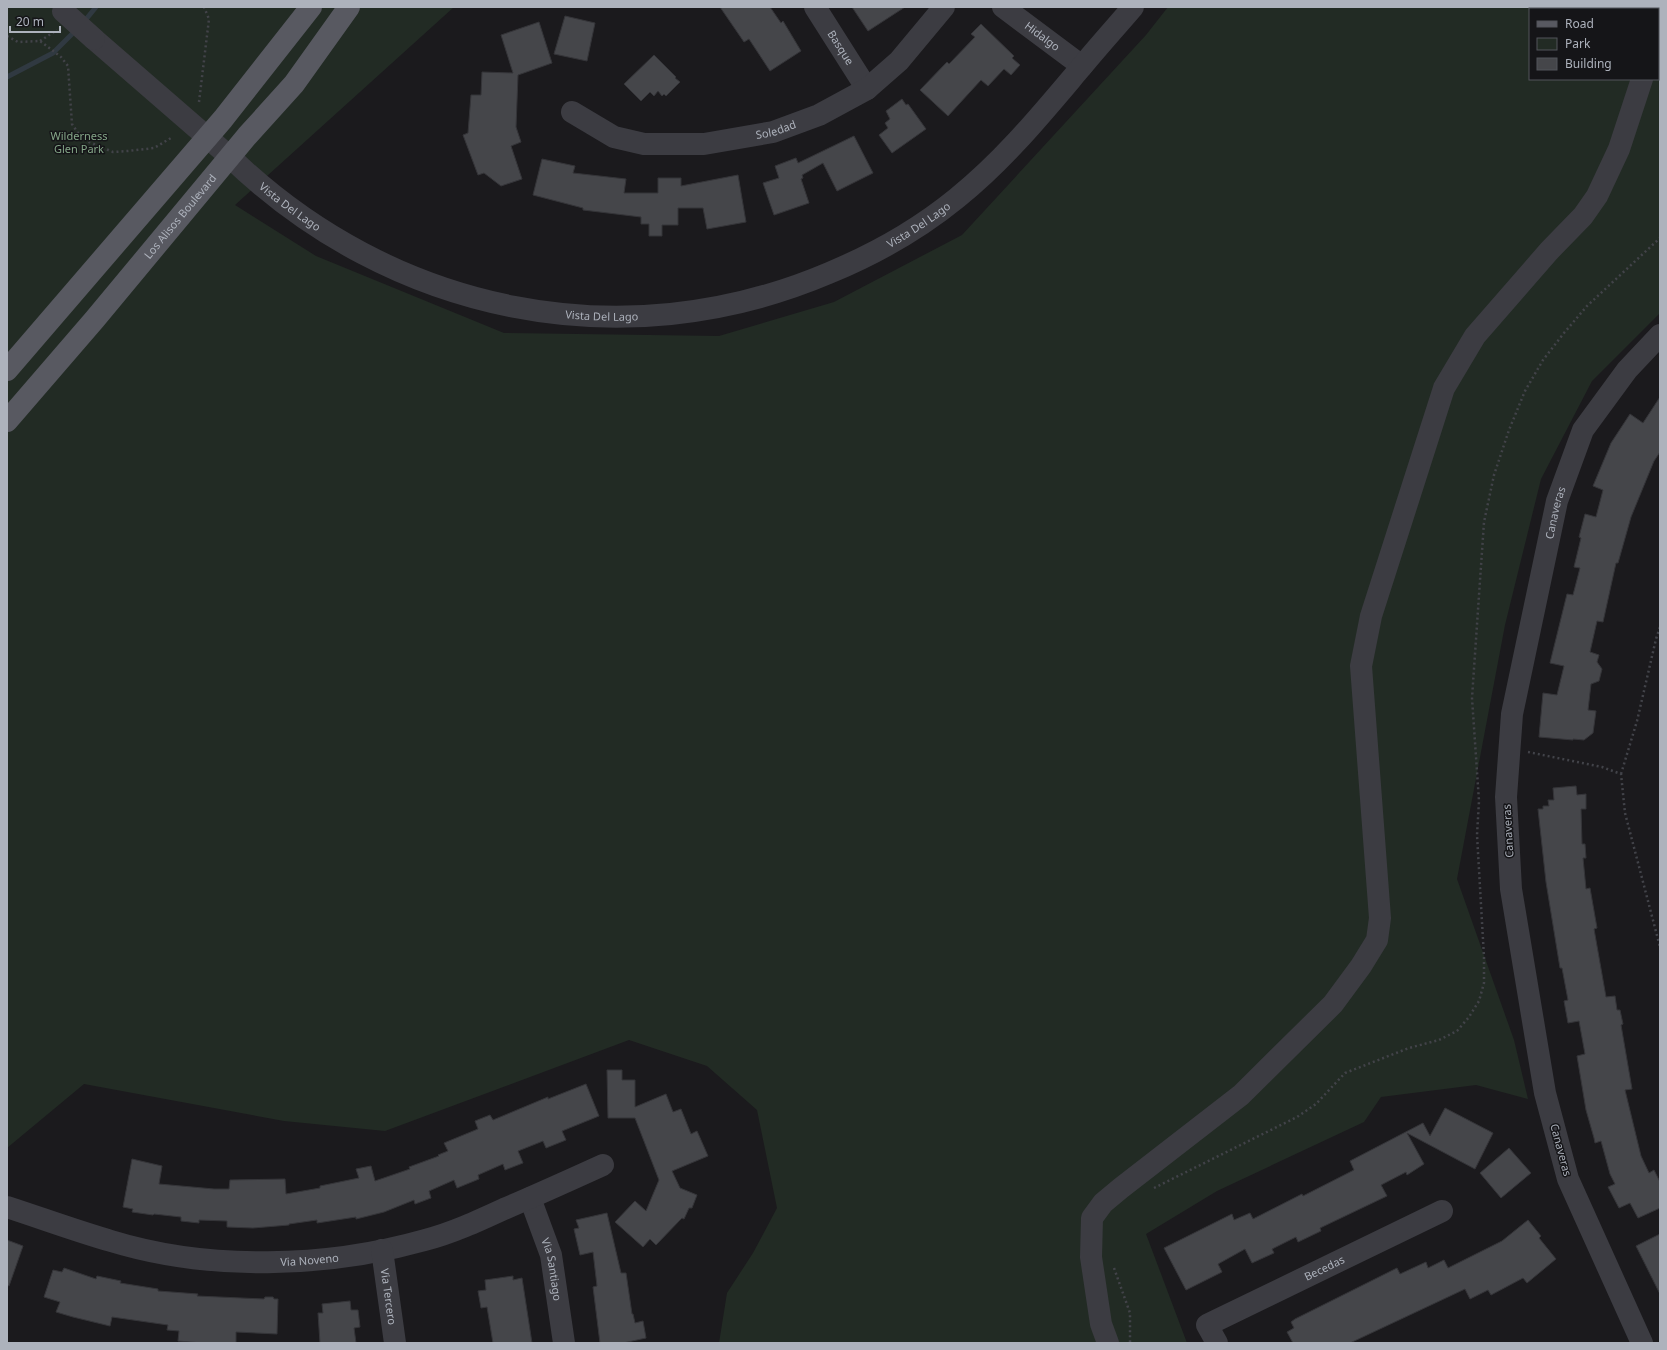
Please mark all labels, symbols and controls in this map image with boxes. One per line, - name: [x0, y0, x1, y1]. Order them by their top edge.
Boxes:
- scale bar: [10, 8, 60, 34]
- legend: [1529, 8, 1659, 80]
- text: 20 m: [16, 13, 44, 30]
- text: Road: [1565, 15, 1594, 32]
- street label: Hidalgo: [1022, 18, 1063, 54]
- street label: Basque: [825, 27, 858, 68]
- text: Park: [1565, 35, 1591, 52]
- text: Building: [1565, 55, 1612, 72]
- street label: Soledad: [754, 116, 798, 142]
- park label: Wilderness Glen Park: [51, 128, 107, 156]
- street label: Los Alisos Boulevard: [140, 171, 219, 262]
- street label: Vista Del Lago: [256, 179, 324, 234]
- street label: Vista Del Lago: [884, 198, 953, 251]
- street label: Vista Del Lago: [565, 306, 639, 324]
- street label: Canaveras: [1541, 484, 1569, 540]
- street label: Canaveras: [1499, 804, 1516, 858]
- street label: Canaveras: [1547, 1122, 1576, 1178]
- street label: Via Santiago: [538, 1236, 566, 1302]
- street label: Via Noveno: [280, 1249, 340, 1269]
- street label: Becedas: [1301, 1251, 1347, 1284]
- street label: Via Tercero: [378, 1267, 400, 1326]

